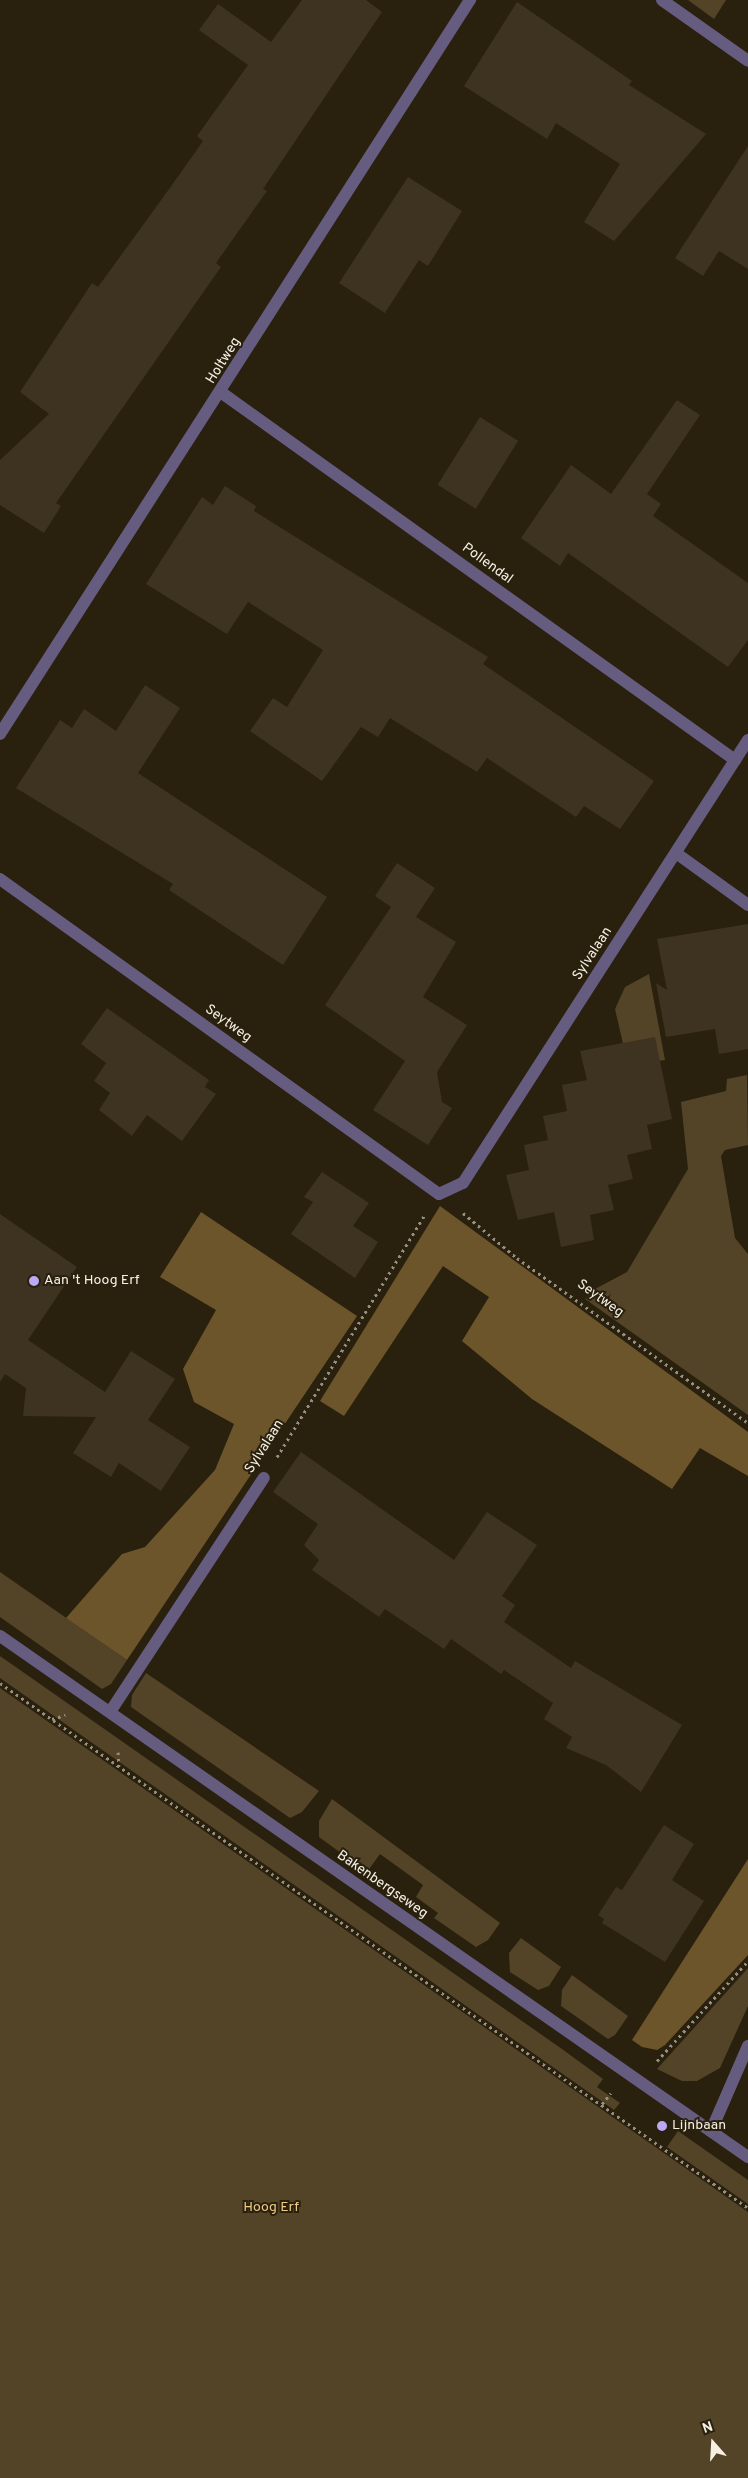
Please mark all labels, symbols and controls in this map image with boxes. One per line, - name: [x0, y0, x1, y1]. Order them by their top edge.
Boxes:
- street label: Holtweg: [203, 335, 245, 387]
- street label: Pollendal: [458, 540, 516, 588]
- street label: Sylvalaan: [570, 924, 616, 984]
- street label: Seytweg: [201, 1001, 255, 1047]
- place label: Aan 't Hoog Erf: [44, 1273, 139, 1289]
- marker: Aan 't Hoog Erf: [28, 1275, 40, 1287]
- street label: Seytweg: [573, 1276, 627, 1322]
- street label: Sylvalaan: [242, 1417, 288, 1477]
- street label: Bakenbergseweg: [333, 1847, 431, 1923]
- place label: Lijnbaan: [672, 2118, 726, 2134]
- marker: Lijnbaan: [656, 2120, 668, 2132]
- park label: Hoog Erf: [243, 2200, 299, 2216]
- north arrow: [688, 2418, 738, 2468]
- text: N: [700, 2419, 715, 2438]

